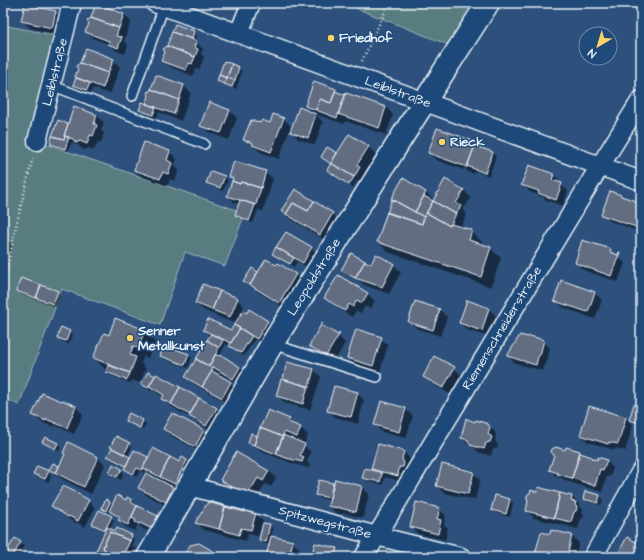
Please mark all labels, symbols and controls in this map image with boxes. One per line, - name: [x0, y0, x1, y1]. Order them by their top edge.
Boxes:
- north arrow: [578, 26, 618, 66]
- place label: Friedhof: [339, 29, 394, 47]
- marker: Friedhof: [326, 33, 336, 43]
- street label: Leiblstraße: [38, 36, 72, 108]
- text: N: [585, 45, 599, 62]
- street label: Leiblstraße: [362, 72, 434, 112]
- place label: Rieck: [450, 133, 485, 151]
- marker: Rieck: [437, 137, 447, 147]
- street label: Leopoldstraße: [283, 235, 345, 319]
- street label: Riemenschneiderstraße: [458, 263, 546, 393]
- place label: Senner Metallkunst: [137, 322, 205, 355]
- marker: Senner Metallkunst: [125, 333, 135, 343]
- street label: Spitzwegstraße: [276, 501, 373, 544]

